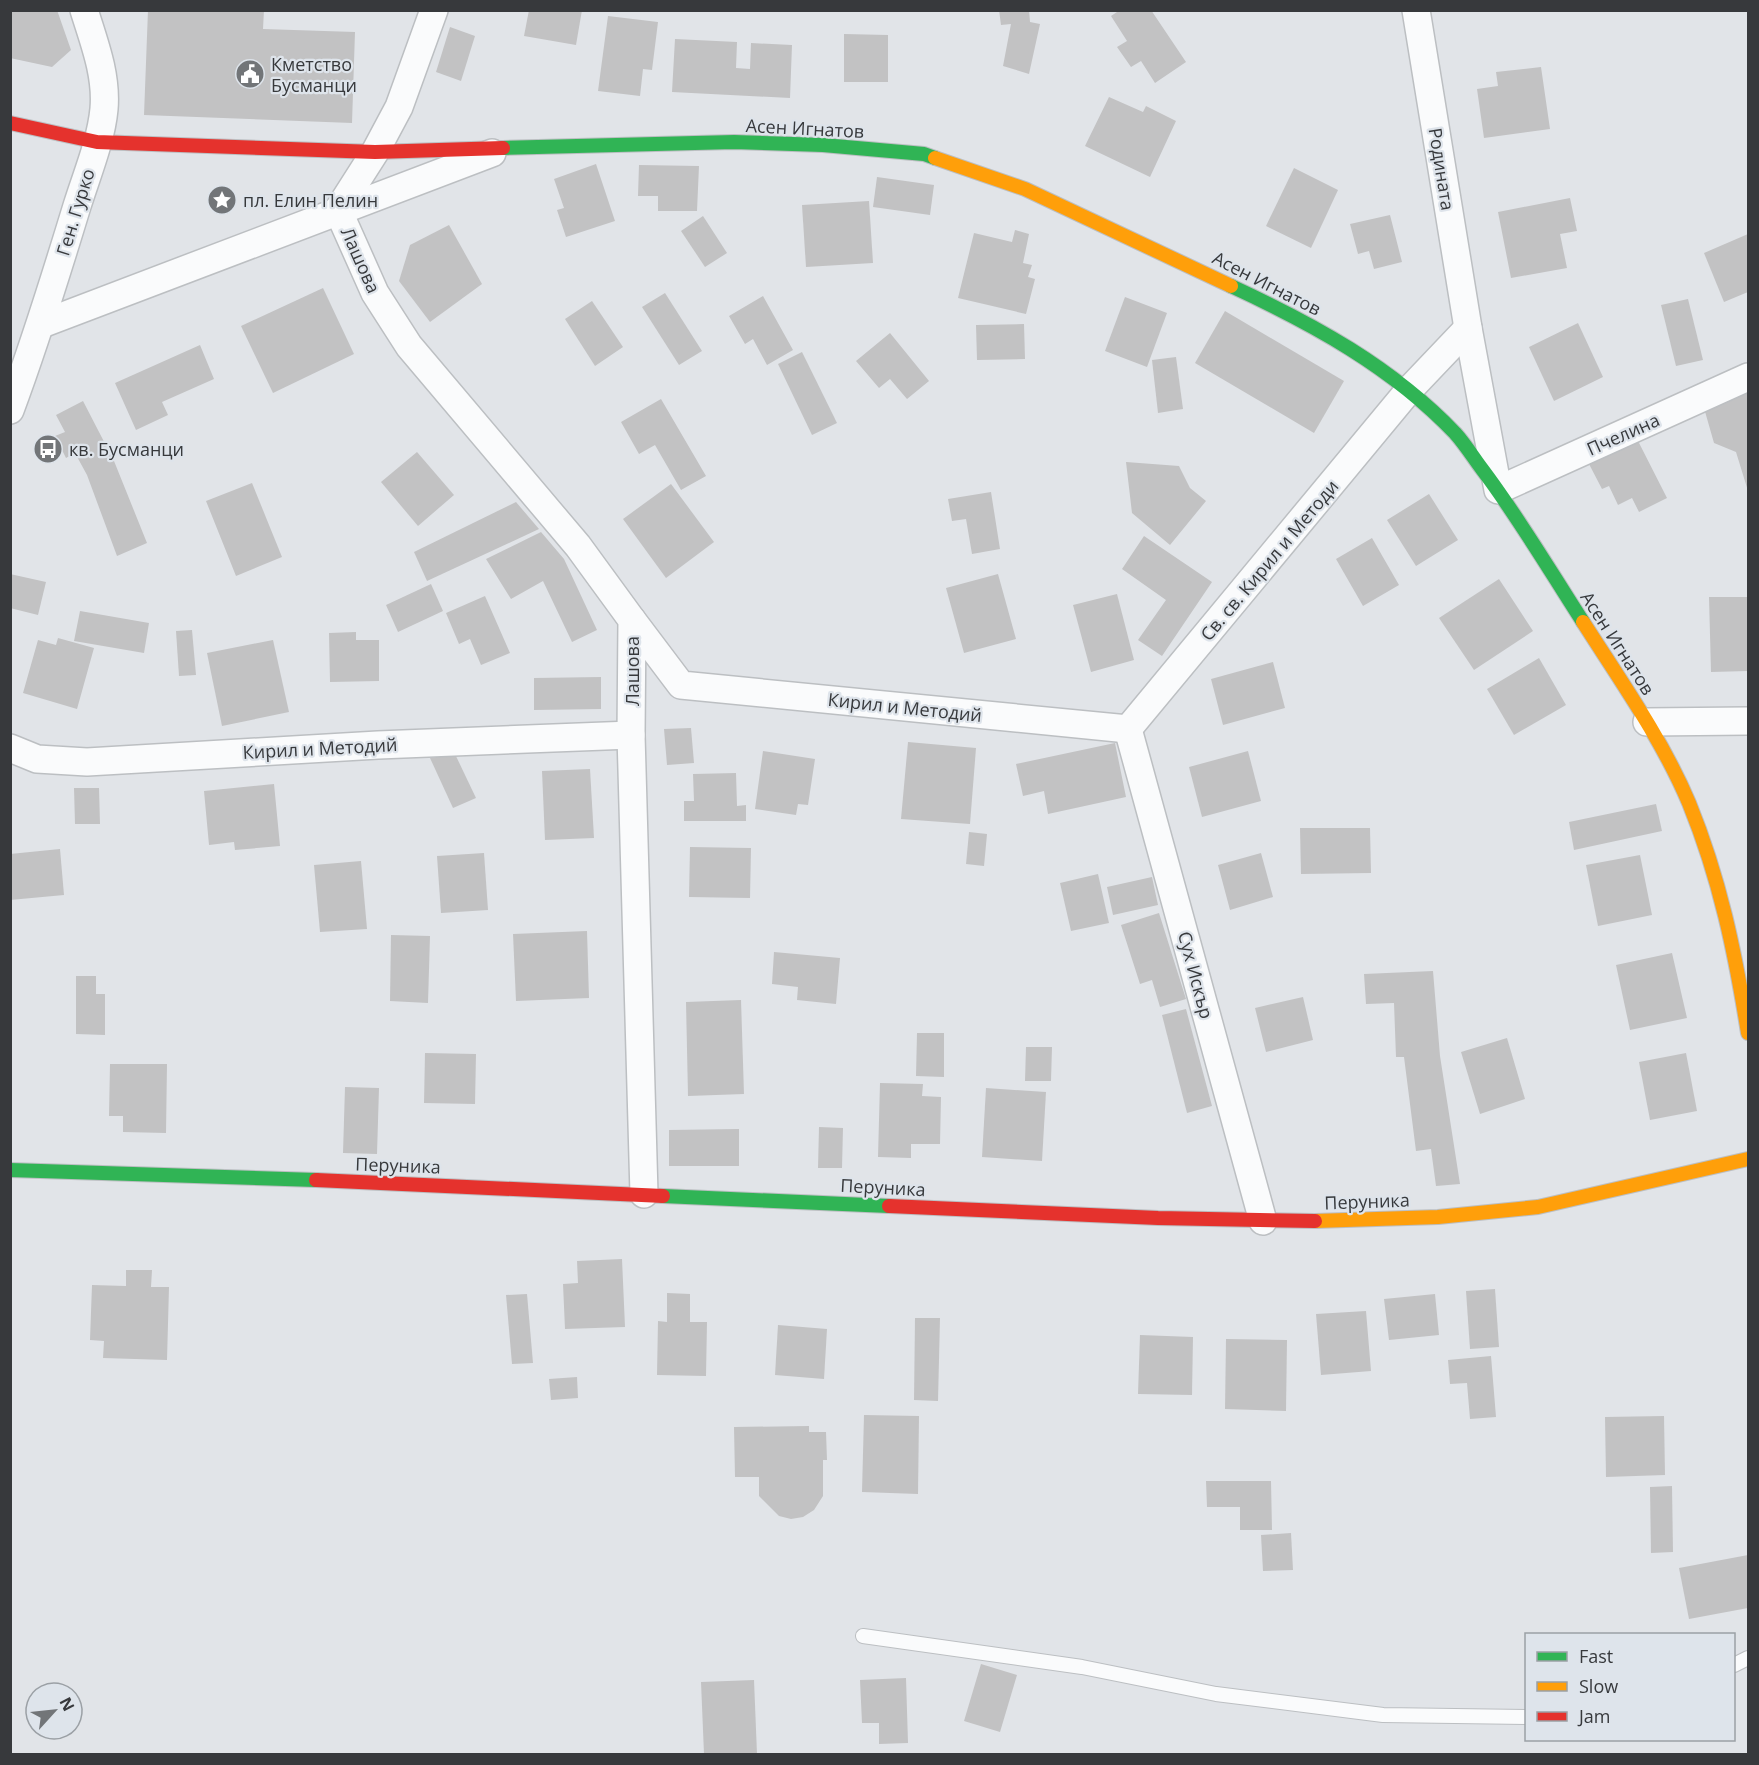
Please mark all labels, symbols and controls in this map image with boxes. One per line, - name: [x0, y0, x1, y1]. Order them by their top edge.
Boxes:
- place label: Кметство Бусманци: [271, 52, 357, 97]
- public building icon: Кметство Бусманци: [234, 58, 266, 90]
- street label: Асен Игнатов: [745, 113, 865, 143]
- street label: Родината: [1424, 126, 1460, 212]
- street label: Ген. Гурко: [50, 166, 100, 258]
- place icon: пл. Елин Пелин: [206, 184, 238, 216]
- place label: пл. Елин Пелин: [243, 188, 378, 212]
- street label: Лашова: [336, 223, 386, 297]
- street label: Асен Игнатов: [1209, 245, 1325, 321]
- street label: Пчелина: [1583, 407, 1663, 461]
- bus stop icon: кв. Бусманци: [32, 433, 64, 465]
- place label: кв. Бусманци: [69, 437, 184, 461]
- street label: Св. св. Кирил и Методи: [1195, 475, 1343, 645]
- street label: Асен Игнатов: [1576, 587, 1660, 699]
- street label: Лашова: [620, 636, 644, 706]
- street label: Кирил и Методий: [827, 687, 983, 727]
- street label: Кирил и Методий: [242, 732, 398, 764]
- street label: Сух Искър: [1173, 929, 1219, 1021]
- street label: Перуника: [355, 1152, 441, 1178]
- street label: Перуника: [840, 1173, 926, 1201]
- street label: Перуника: [1324, 1188, 1410, 1214]
- legend: [1525, 1633, 1735, 1741]
- text: Fast: [1579, 1644, 1613, 1668]
- text: Slow: [1579, 1674, 1618, 1698]
- north arrow: [24, 1681, 84, 1741]
- text: N: [55, 1693, 80, 1715]
- text: Jam: [1577, 1704, 1611, 1728]

